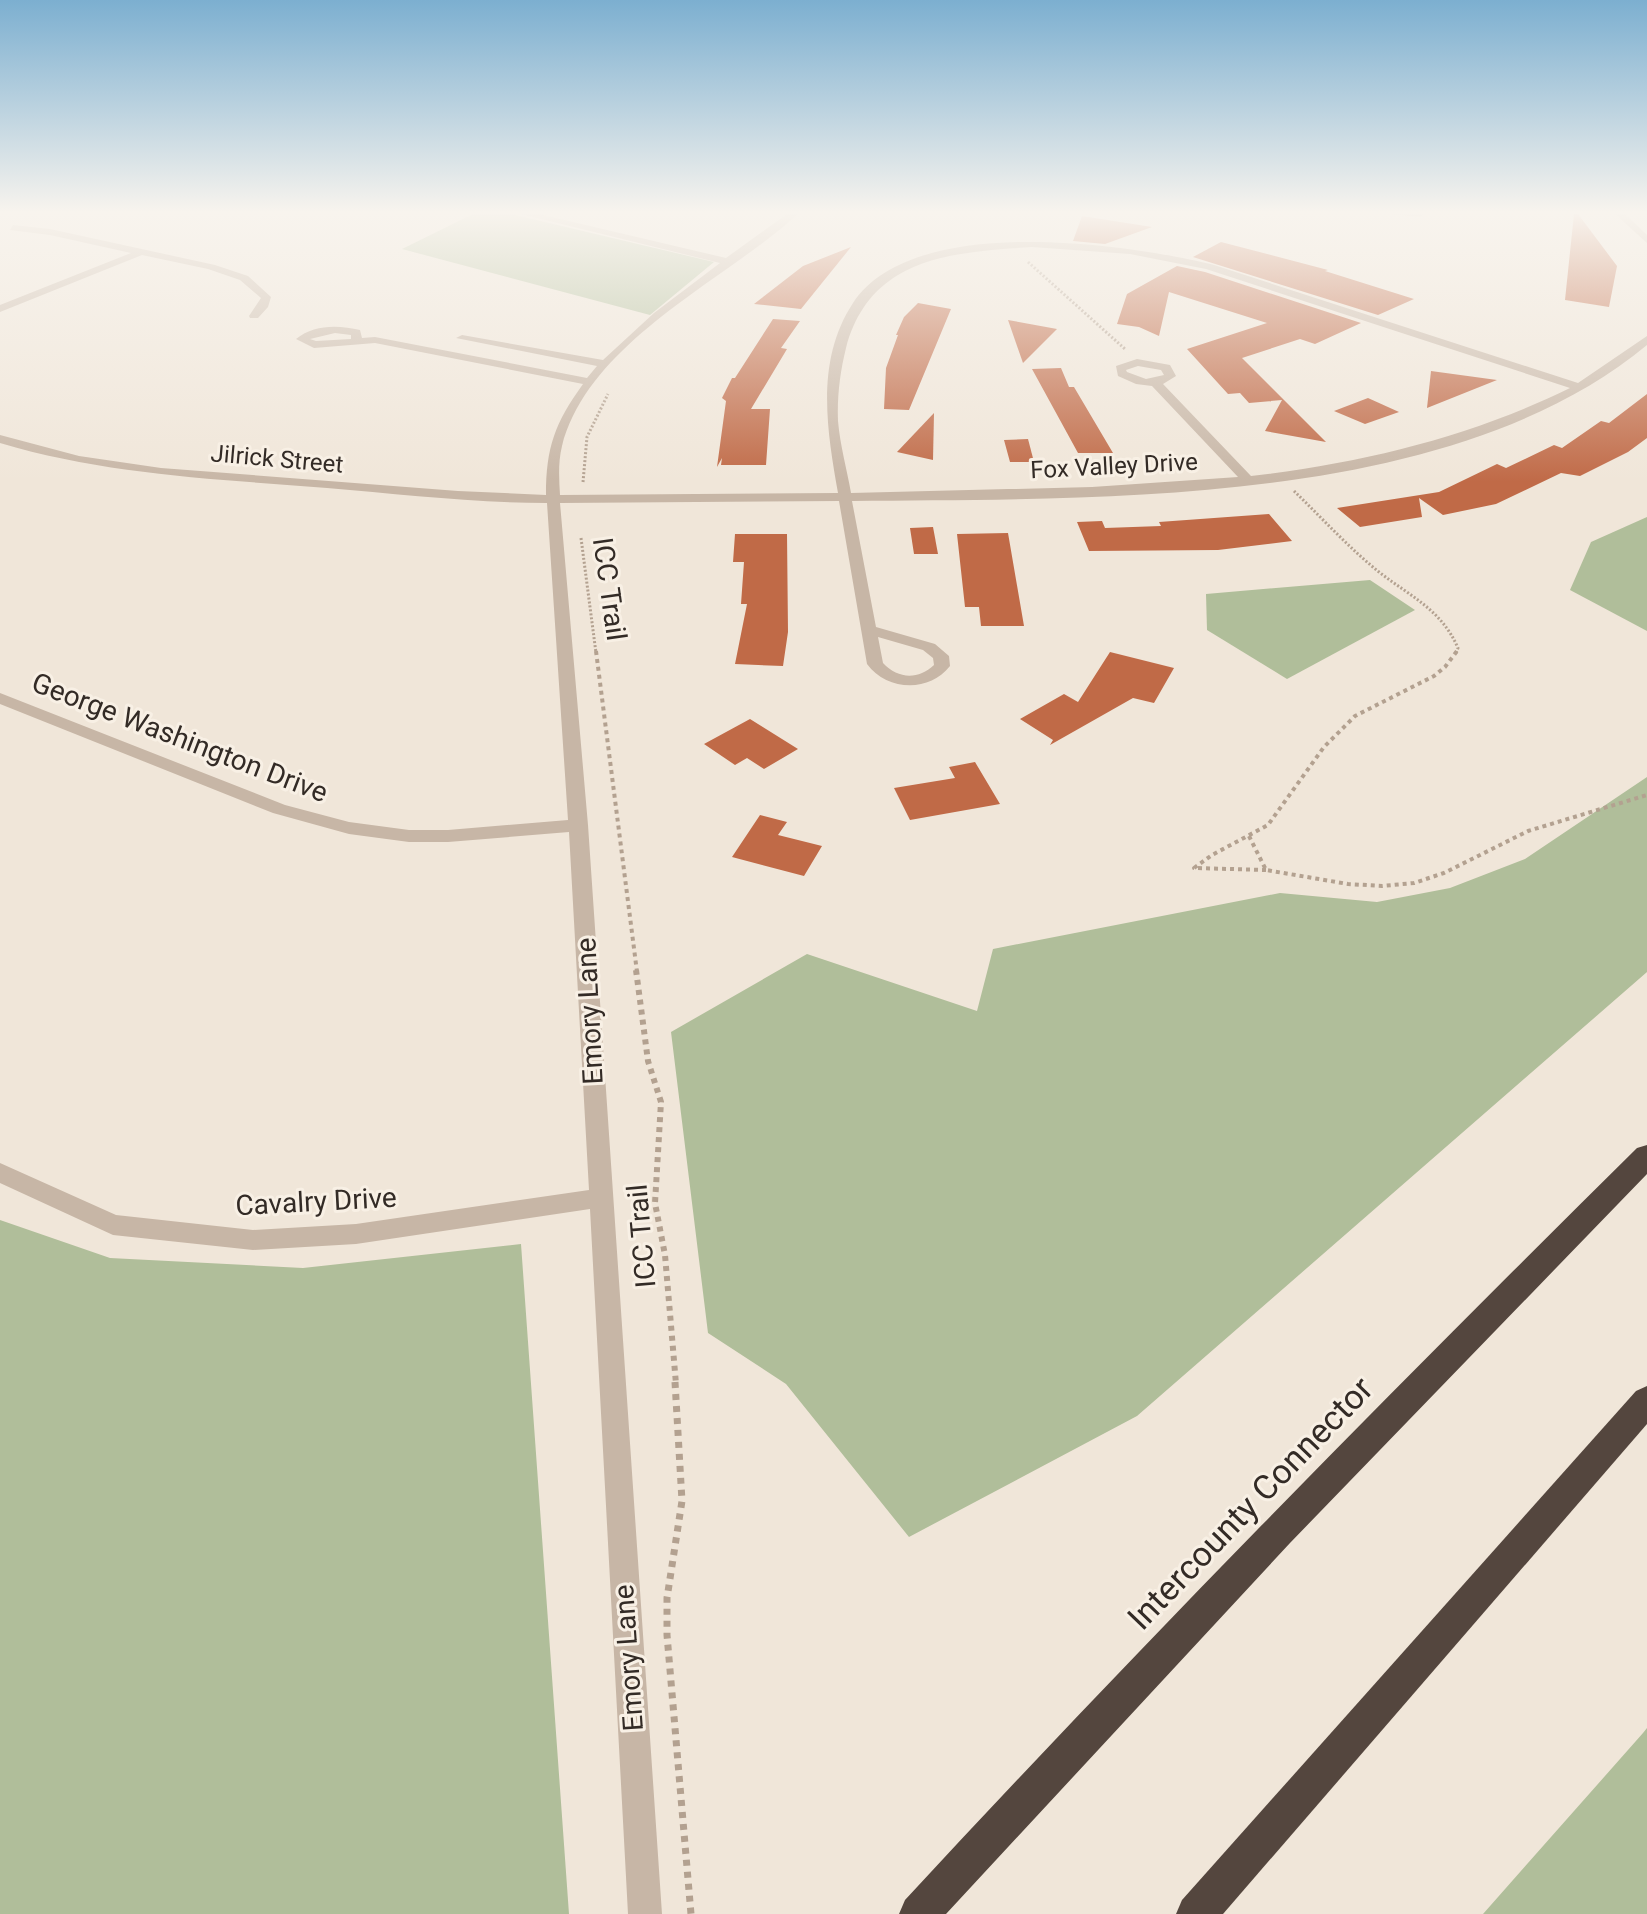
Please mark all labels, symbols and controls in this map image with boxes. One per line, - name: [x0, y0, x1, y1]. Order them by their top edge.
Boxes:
- street label: Jilrick Street: [210, 439, 345, 479]
- street label: Fox Valley Drive: [1030, 448, 1198, 484]
- street label: ICC Trail: [586, 535, 633, 643]
- street label: George Washington Drive: [27, 666, 332, 809]
- street label: Emory Lane: [569, 937, 610, 1085]
- street label: Cavalry Drive: [235, 1181, 398, 1222]
- street label: ICC Trail: [621, 1183, 662, 1289]
- street label: Intercounty Connector: [1119, 1368, 1381, 1638]
- street label: Emory Lane: [607, 1583, 650, 1732]

